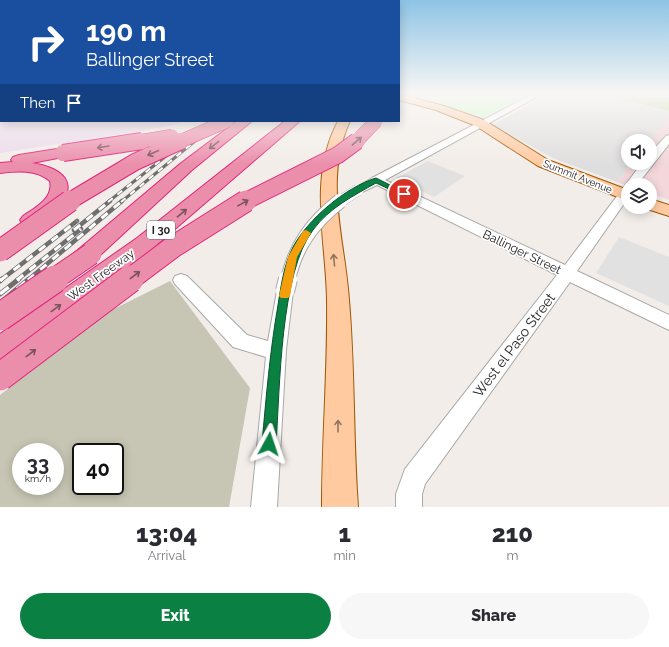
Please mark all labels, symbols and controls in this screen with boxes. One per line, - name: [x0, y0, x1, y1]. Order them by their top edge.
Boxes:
- text: 190 m: [86, 15, 166, 48]
- icon: right: [20, 16, 72, 68]
- text: Ballinger Street: [86, 49, 214, 70]
- icon: arrive: [63, 92, 85, 114]
- text: Then: [20, 94, 55, 112]
- map controls: [621, 134, 657, 214]
- button: sound: [621, 134, 657, 170]
- one-way arrow: [351, 137, 361, 146]
- one-way arrow: [209, 140, 220, 149]
- one-way arrow: [97, 143, 110, 151]
- one-way arrow: [147, 150, 159, 157]
- street label: Summit Avenue: [542, 158, 614, 195]
- pin: [387, 177, 421, 211]
- button: layers: [621, 178, 657, 214]
- icon: arrive: [393, 183, 415, 205]
- one-way arrow: [237, 198, 249, 206]
- one-way arrow: [176, 208, 187, 217]
- road number: I 30: [147, 221, 175, 239]
- street label: Ballinger Street: [481, 227, 563, 277]
- street label: West Freeway: [65, 246, 137, 304]
- one-way arrow: [330, 254, 338, 267]
- one-way arrow: [129, 271, 140, 279]
- street label: West el Paso Street: [470, 290, 558, 400]
- one-way arrow: [50, 304, 61, 312]
- one-way arrow: [25, 349, 36, 358]
- one-way arrow: [334, 420, 342, 433]
- position arrow: [248, 423, 290, 465]
- speed limit sign: 40: [72, 443, 124, 495]
- text: 33: [27, 452, 49, 476]
- text: km/h: [25, 473, 51, 484]
- text: 13:04: [136, 519, 197, 548]
- text: 1: [338, 519, 351, 548]
- text: 210: [492, 519, 533, 548]
- text: Arrival: [148, 548, 186, 563]
- text: min: [333, 548, 356, 563]
- text: m: [506, 548, 518, 563]
- button: Exit: [20, 593, 331, 639]
- button: Share: [339, 593, 649, 639]

